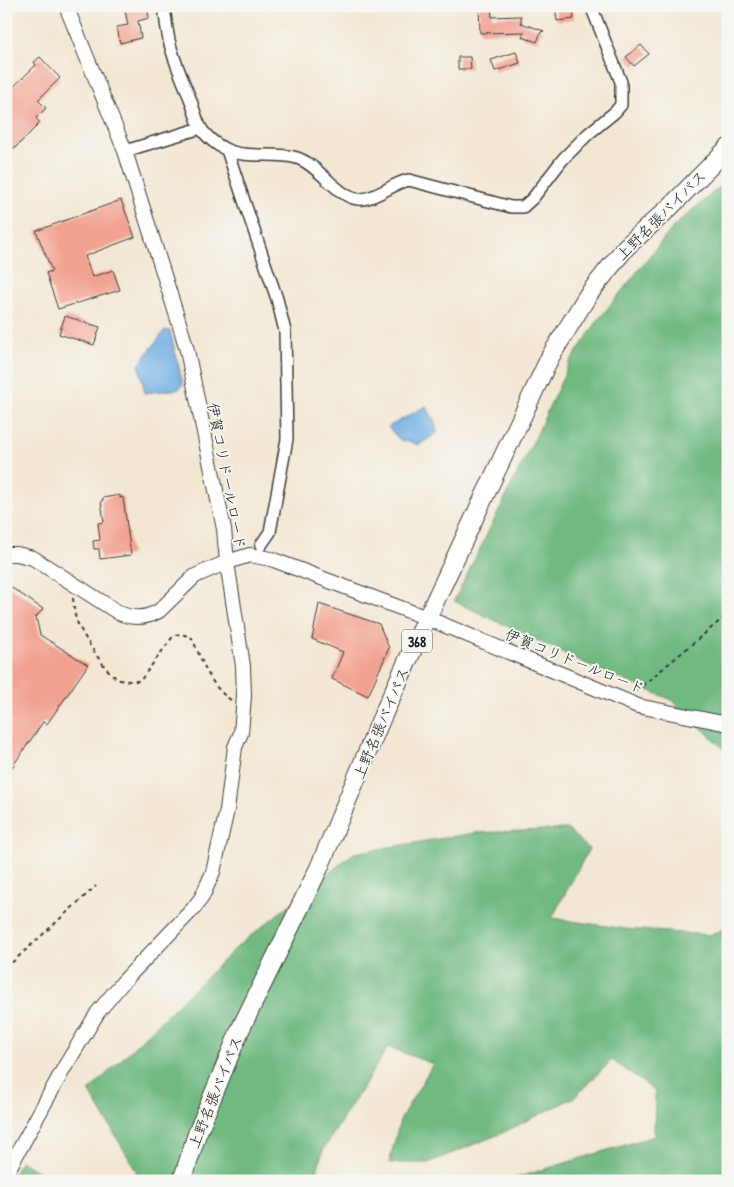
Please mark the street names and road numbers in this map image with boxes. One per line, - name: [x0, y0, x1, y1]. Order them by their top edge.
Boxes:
- street label: 上野名張バイパス: [611, 165, 711, 265]
- street label: 伊賀コリドールロード: [202, 401, 252, 551]
- street label: 伊賀コリドールロード: [502, 623, 648, 699]
- road number: 368: [402, 630, 432, 652]
- street label: 上野名張バイパス: [348, 664, 414, 782]
- street label: 上野名張バイパス: [183, 1033, 247, 1151]

